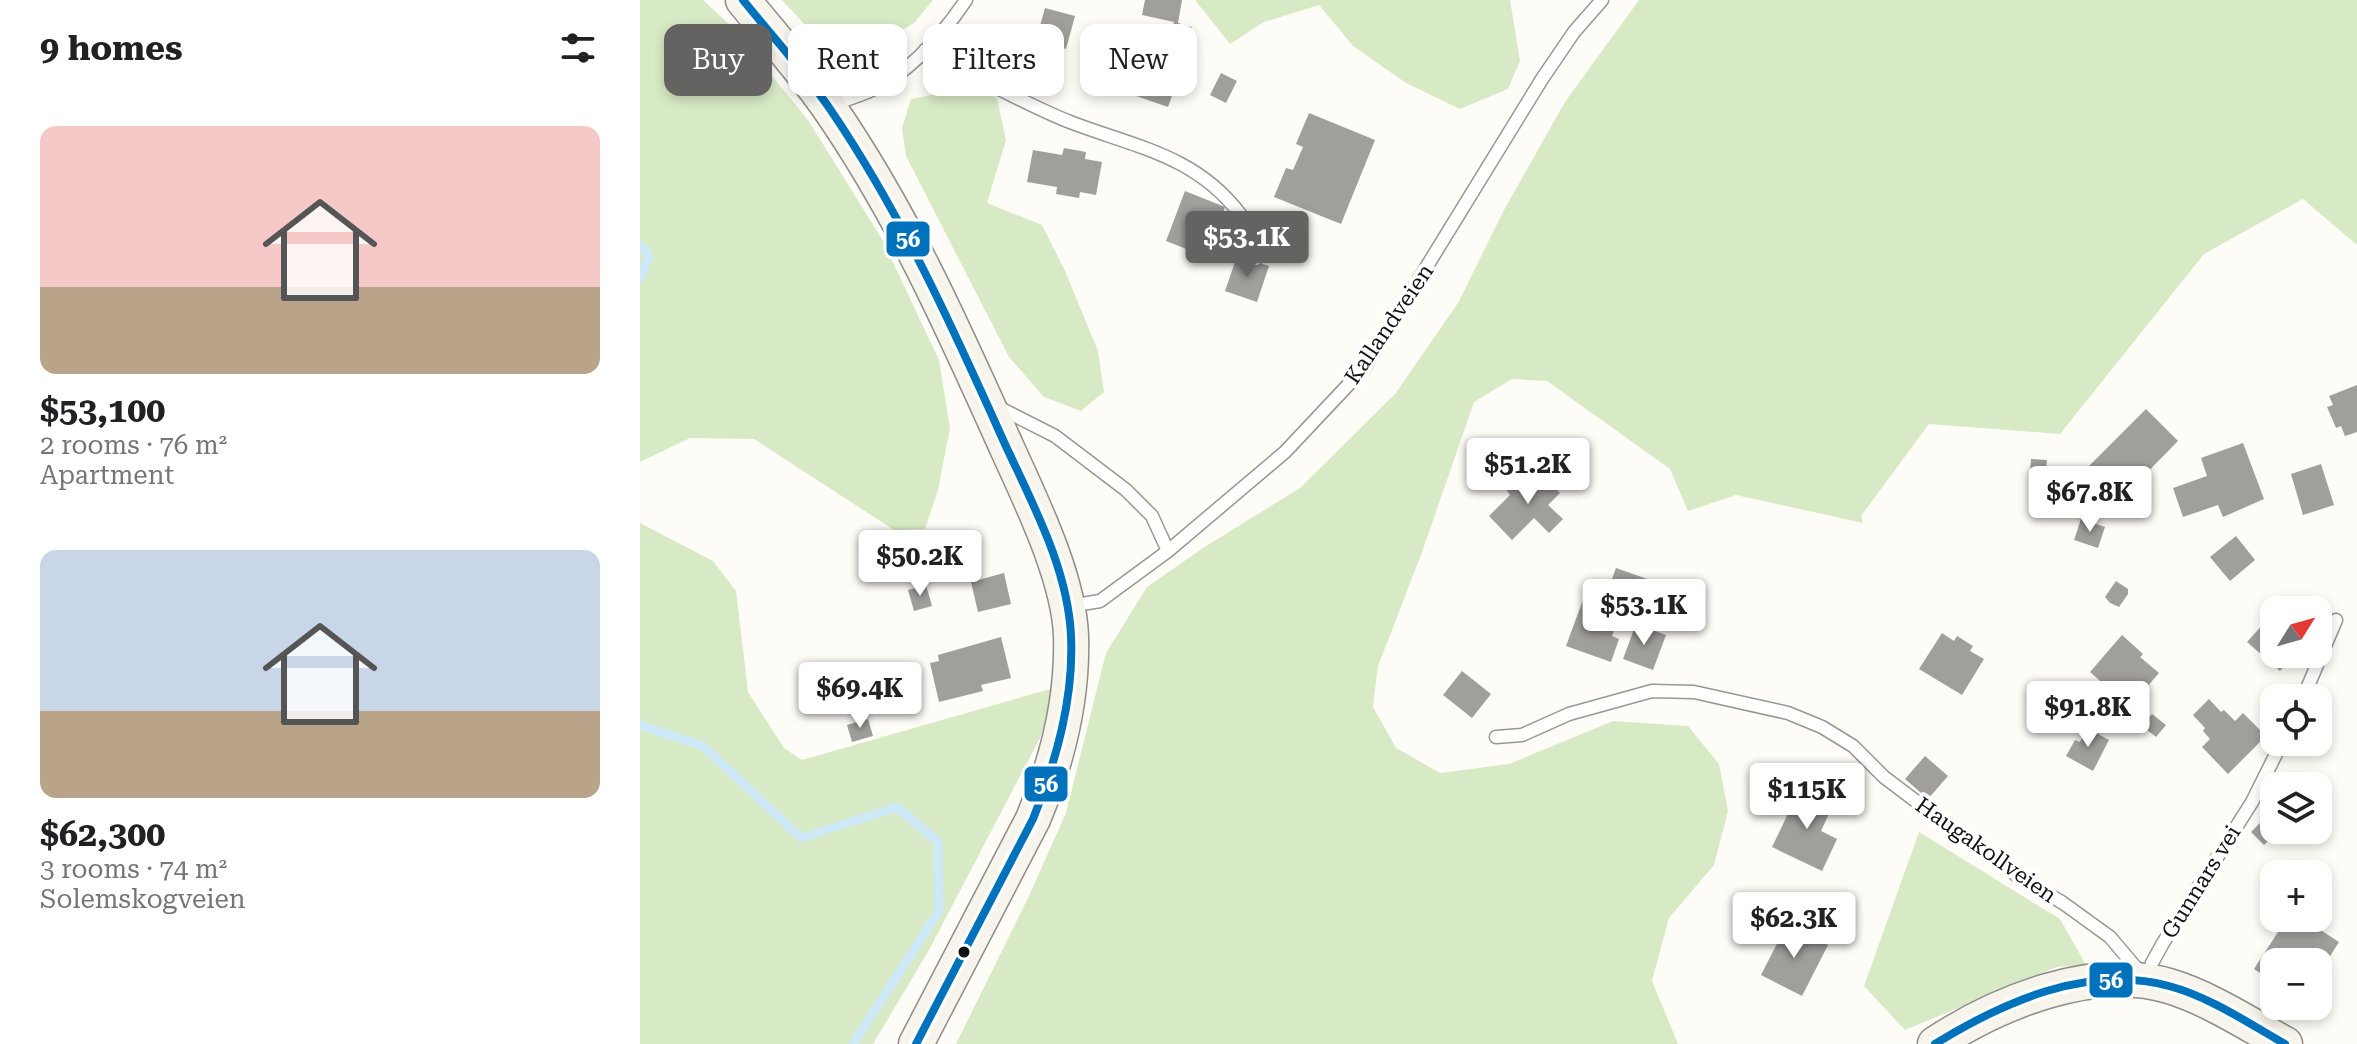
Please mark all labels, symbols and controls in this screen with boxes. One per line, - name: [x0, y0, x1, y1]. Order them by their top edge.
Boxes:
- chip: Buy: [664, 24, 772, 96]
- chip: Rent: [788, 24, 907, 96]
- chip: Filters: [923, 24, 1064, 96]
- chip: New: [1080, 24, 1197, 96]
- icon: filters: [556, 26, 600, 70]
- text: 9 homes: [40, 28, 183, 68]
- icon: home: [248, 178, 392, 322]
- pin: $53.1K: [1182, 211, 1312, 279]
- line badge: 56: [885, 220, 931, 258]
- text: $53.1K: [1204, 222, 1290, 252]
- text: 56: [896, 227, 920, 252]
- street label: Kallandveien: [1340, 259, 1438, 389]
- text: $53,100: [40, 390, 165, 430]
- text: 2 rooms · 76 m²: [40, 430, 227, 460]
- pin: $51.2K: [1463, 438, 1593, 506]
- text: $51.2K: [1485, 449, 1571, 479]
- text: Apartment: [40, 460, 174, 490]
- pin: $67.8K: [2025, 466, 2155, 534]
- text: $67.8K: [2047, 477, 2133, 507]
- pin: $50.2K: [855, 530, 985, 598]
- text: $50.2K: [877, 541, 963, 571]
- pin: $53.1K: [1579, 579, 1709, 647]
- text: $53.1K: [1601, 590, 1687, 620]
- north arrow: [2260, 596, 2332, 668]
- map controls: [2260, 596, 2332, 1020]
- icon: home: [248, 602, 392, 746]
- pin: $69.4K: [795, 662, 925, 730]
- text: $69.4K: [817, 673, 903, 703]
- pin: $91.8K: [2023, 681, 2153, 749]
- button: locate: [2260, 684, 2332, 756]
- text: $91.8K: [2045, 692, 2131, 722]
- pin: $115K: [1751, 763, 1863, 831]
- line badge: 56: [1023, 765, 1069, 803]
- text: 56: [1034, 772, 1058, 797]
- button: layers: [2260, 772, 2332, 844]
- text: $115K: [1768, 774, 1846, 804]
- street label: Haugakollveien: [1911, 792, 2061, 908]
- text: $62,300: [40, 814, 165, 854]
- street label: Gunnars vei: [2156, 821, 2246, 943]
- text: 3 rooms · 74 m²: [40, 854, 227, 884]
- button: +: [2260, 860, 2332, 932]
- text: Solemskogveien: [40, 884, 246, 914]
- pin: $62.3K: [1729, 892, 1859, 960]
- text: $62.3K: [1751, 903, 1837, 933]
- unlabelled marker: [956, 944, 972, 960]
- button: −: [2260, 948, 2332, 1020]
- line badge: 56: [2088, 961, 2134, 999]
- text: 56: [2099, 968, 2123, 993]

